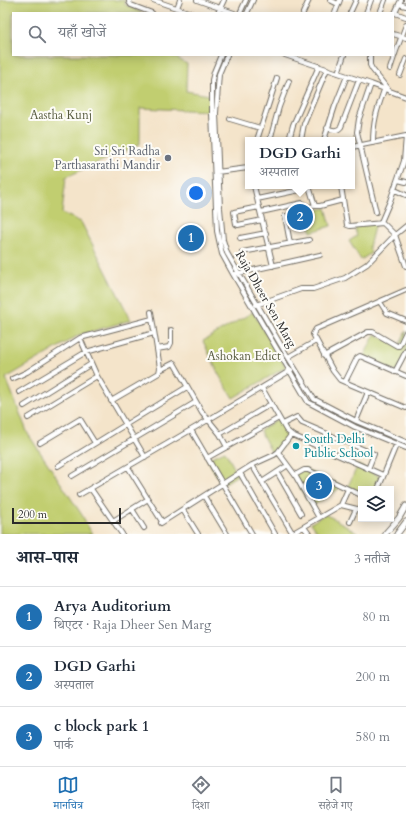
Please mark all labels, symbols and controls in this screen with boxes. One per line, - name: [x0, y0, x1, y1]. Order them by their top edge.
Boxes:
- search box: [12, 12, 394, 56]
- text: यहाँ खोजें: [58, 22, 106, 42]
- icon: search: [26, 23, 48, 45]
- park label: Aastha Kunj: [30, 107, 92, 123]
- popup: [245, 137, 355, 189]
- place label: Sri Sri Radha Parthasarathi Mandir: [55, 143, 161, 173]
- text: DGD Garhi: [259, 143, 341, 163]
- marker: Sri Sri Radha Parthasarathi Mandir: [163, 153, 173, 163]
- text: अस्पताल: [259, 163, 299, 181]
- your location: [186, 183, 206, 203]
- pin: 2: [287, 202, 313, 232]
- pin: 1: [178, 223, 204, 253]
- street label: Raja Dheer Sen Marg: [232, 248, 300, 351]
- park label: Ashokan Edict: [207, 348, 281, 364]
- place label: South Delhi Public School: [304, 431, 373, 461]
- marker: South Delhi Public School: [291, 441, 301, 451]
- pin: 3: [306, 471, 332, 501]
- map controls: [358, 486, 394, 522]
- button: layers: [358, 486, 394, 522]
- scale bar: [12, 506, 121, 525]
- text: 200 m: [18, 507, 47, 522]
- text: आस-पास: [16, 546, 78, 569]
- text: 3 नतीजे: [354, 550, 390, 568]
- text: Arya Auditorium: [54, 596, 171, 616]
- text: 1: [26, 608, 32, 626]
- text: 80 m: [362, 608, 390, 626]
- text: थिएटर · Raja Dheer Sen Marg: [54, 616, 211, 634]
- text: DGD Garhi: [54, 656, 136, 676]
- text: 2: [26, 668, 32, 686]
- text: 200 m: [356, 668, 390, 686]
- text: अस्पताल: [54, 676, 94, 694]
- text: c block park 1: [54, 716, 149, 736]
- text: 3: [26, 728, 32, 746]
- text: 580 m: [356, 728, 390, 746]
- text: पार्क: [54, 736, 73, 754]
- tab: मानचित्र: [53, 774, 83, 816]
- tab: दिशा: [190, 774, 212, 816]
- tab: सहेजे गए: [318, 774, 353, 816]

